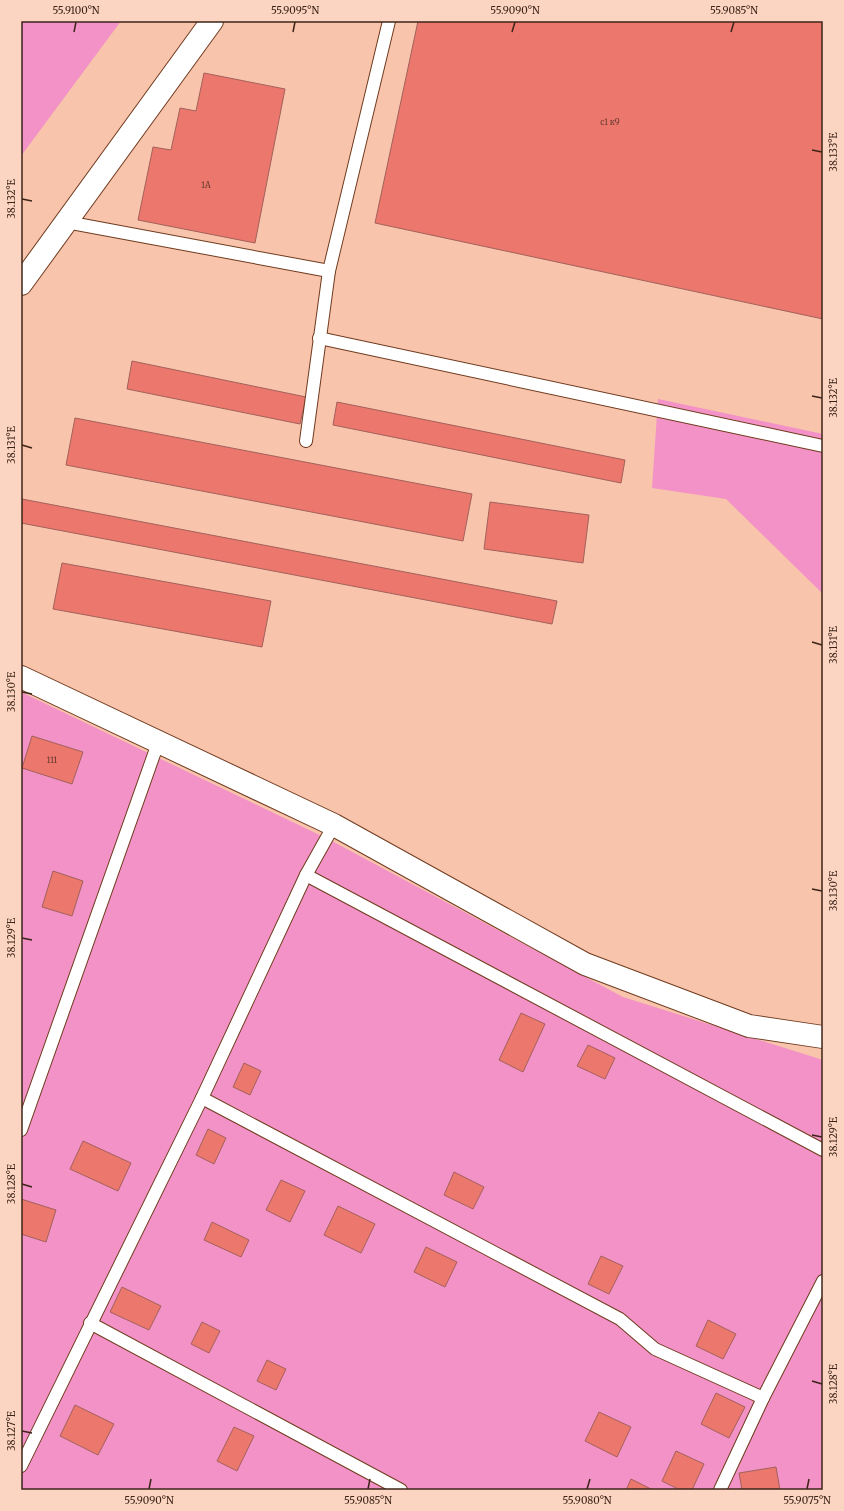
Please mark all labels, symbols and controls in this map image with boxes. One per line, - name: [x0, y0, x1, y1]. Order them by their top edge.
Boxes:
- text: 55.9100°N: [52, 4, 100, 17]
- text: 55.9095°N: [271, 4, 319, 17]
- text: 55.9090°N: [490, 4, 540, 17]
- text: 55.9085°N: [710, 4, 758, 17]
- house number: с1 к9: [600, 117, 620, 127]
- text: 38.133°E: [827, 132, 840, 172]
- text: 38.132°E: [5, 179, 18, 219]
- house number: 1А: [201, 180, 211, 190]
- text: 38.132°E: [827, 378, 840, 418]
- text: 38.131°E: [5, 425, 18, 464]
- text: 38.131°E: [827, 625, 840, 664]
- text: 38.130°E: [5, 671, 18, 712]
- house number: 111: [47, 755, 58, 765]
- text: 38.130°E: [827, 870, 840, 911]
- text: 38.129°E: [5, 917, 18, 958]
- text: 38.129°E: [827, 1116, 840, 1157]
- text: 38.128°E: [5, 1163, 18, 1204]
- text: 38.128°E: [827, 1363, 840, 1404]
- text: 38.127°E: [5, 1410, 18, 1451]
- text: 55.9090°N: [124, 1494, 174, 1507]
- text: 55.9085°N: [344, 1494, 392, 1507]
- text: 55.9080°N: [562, 1494, 612, 1507]
- text: 55.9075°N: [783, 1494, 831, 1507]

